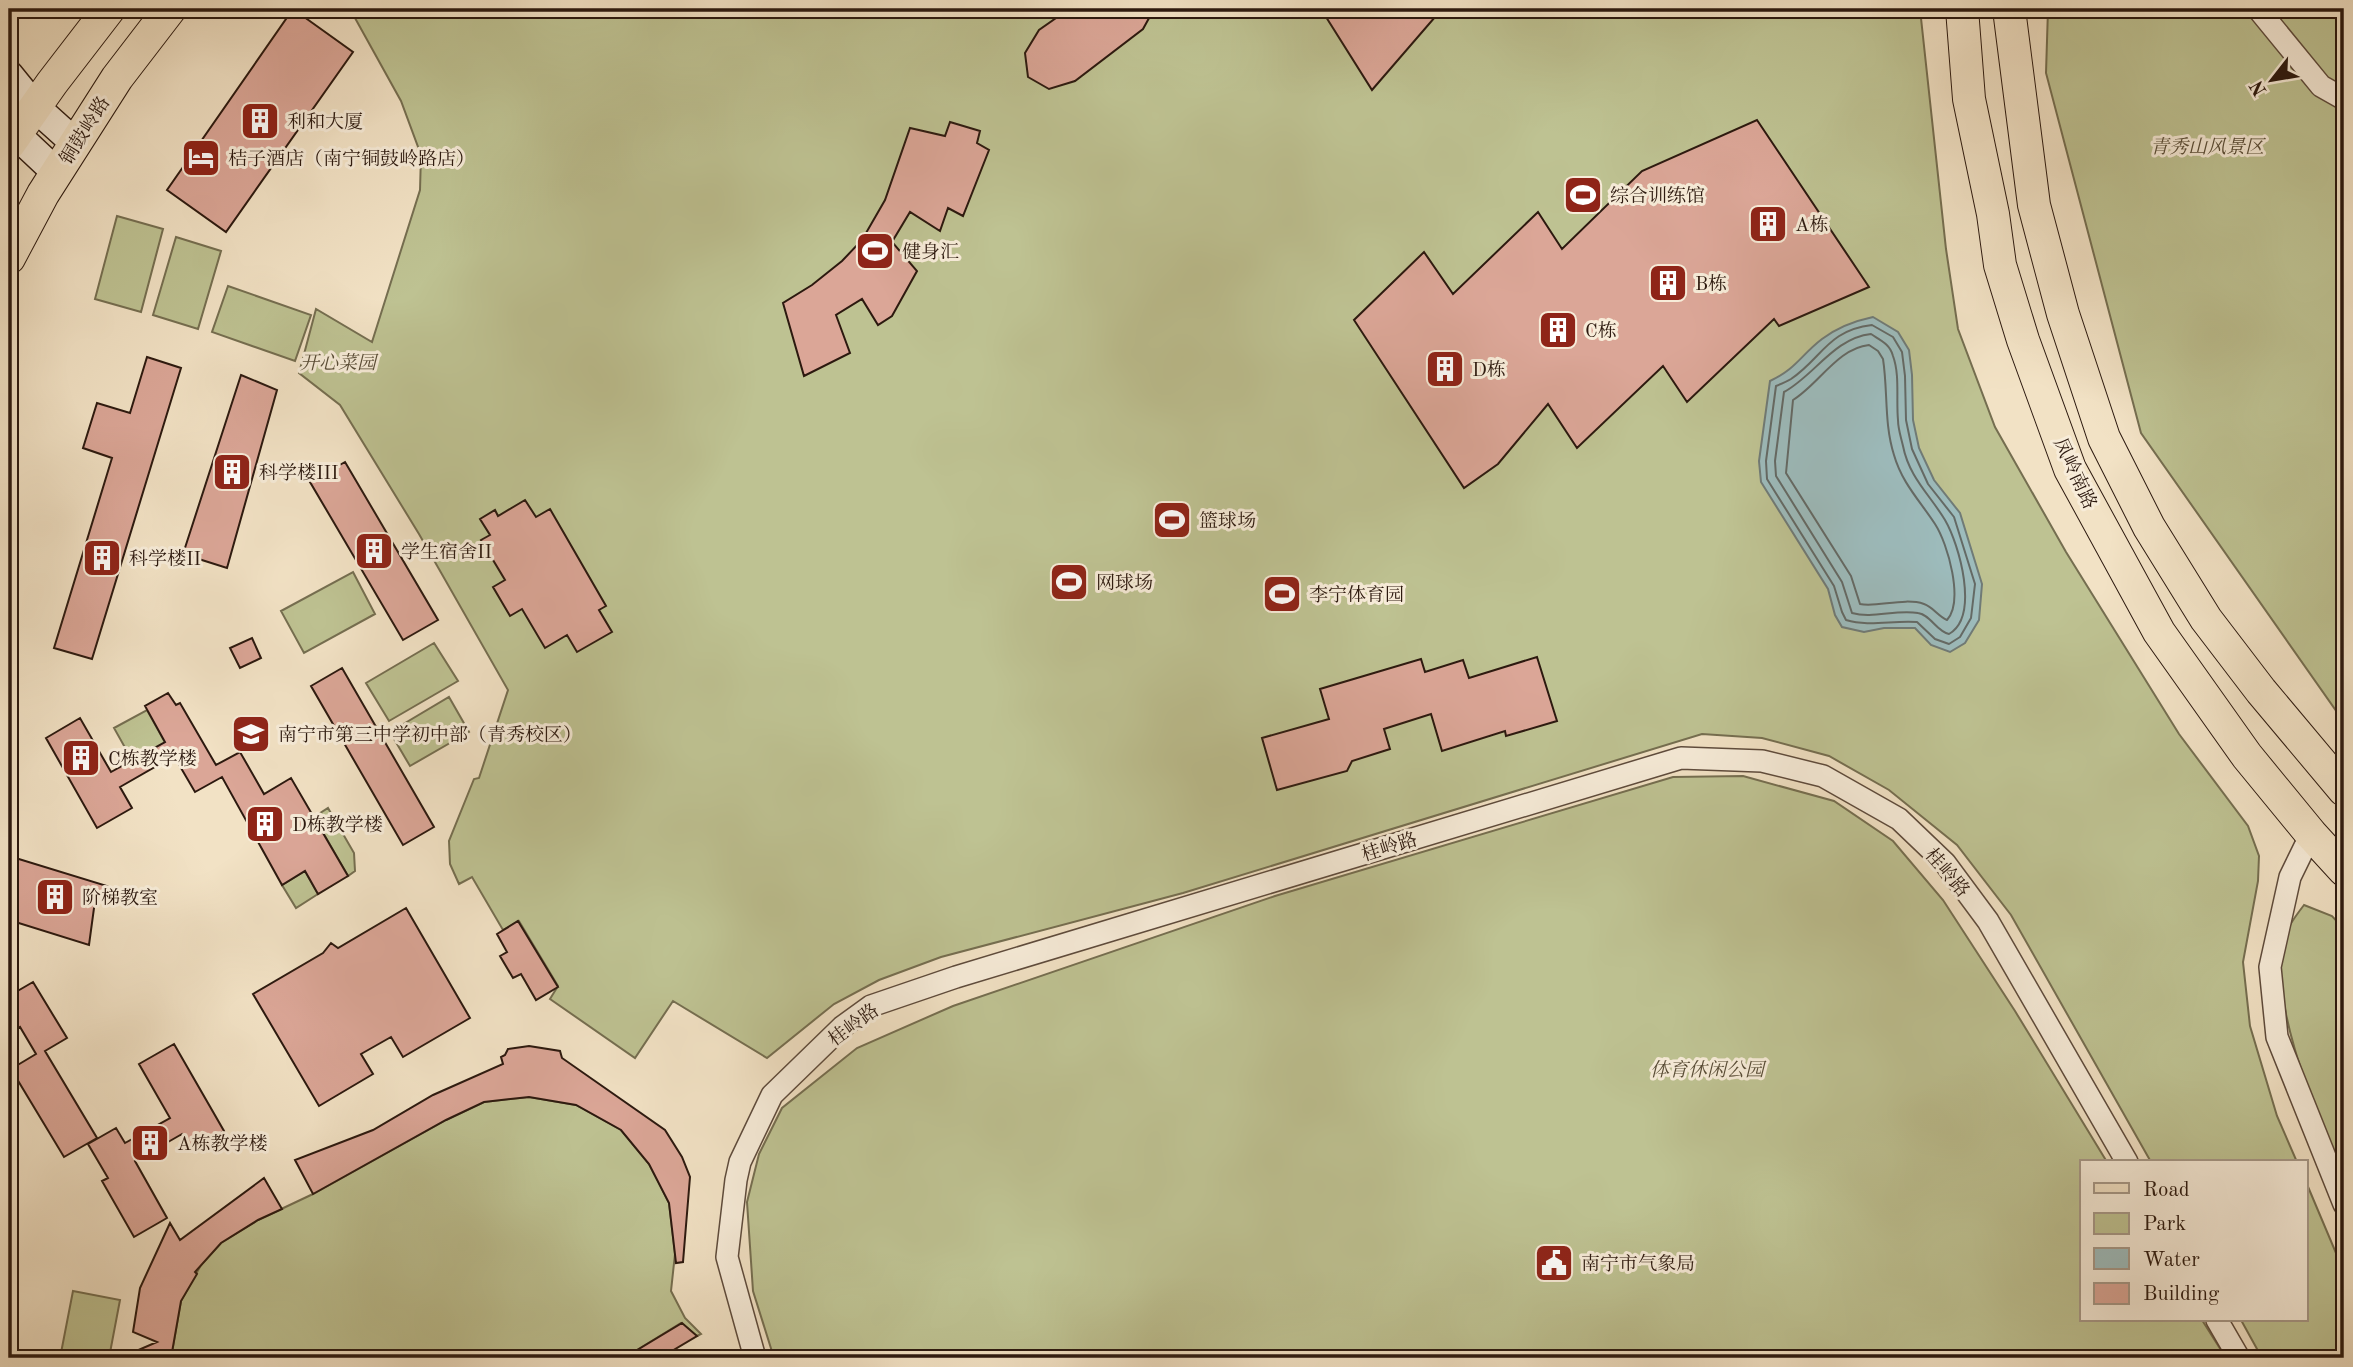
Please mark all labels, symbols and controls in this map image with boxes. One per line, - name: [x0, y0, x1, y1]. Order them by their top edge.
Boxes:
- north arrow: [2238, 46, 2308, 116]
- text: N: [2247, 76, 2271, 99]
- street label: 铜鼓岭路: [55, 92, 114, 169]
- building icon: 利和大厦: [239, 100, 281, 142]
- place label: 利和大厦: [287, 111, 363, 133]
- hotel icon: 桔子酒店（南宁铜鼓岭路店）: [180, 137, 222, 179]
- park label: 青秀山风景区: [2150, 137, 2267, 158]
- place label: 桔子酒店（南宁铜鼓岭路店）: [228, 148, 475, 170]
- sports icon: 综合训练馆: [1562, 174, 1604, 216]
- place label: 综合训练馆: [1610, 185, 1705, 207]
- building icon: A栋: [1747, 203, 1789, 245]
- place label: A栋: [1795, 214, 1829, 236]
- sports icon: 健身汇: [854, 230, 896, 272]
- place label: 健身汇: [902, 242, 959, 263]
- building icon: B栋: [1647, 262, 1689, 304]
- place label: B栋: [1695, 273, 1727, 295]
- building icon: C栋: [1537, 309, 1579, 351]
- place label: C栋: [1585, 320, 1617, 342]
- building icon: D栋: [1424, 348, 1466, 390]
- park label: 开心菜园: [300, 353, 379, 374]
- place label: D栋: [1472, 359, 1506, 381]
- street label: 凤岭南路: [2049, 434, 2101, 513]
- building icon: 科学楼III: [211, 451, 253, 493]
- place label: 科学楼III: [259, 462, 338, 484]
- sports icon: 篮球场: [1151, 499, 1193, 541]
- place label: 篮球场: [1199, 510, 1256, 532]
- building icon: 学生宿舍II: [353, 530, 395, 572]
- building icon: 科学楼II: [81, 537, 123, 579]
- place label: 学生宿舍II: [401, 541, 492, 563]
- place label: 科学楼II: [129, 548, 201, 570]
- sports icon: 网球场: [1048, 561, 1090, 603]
- place label: 网球场: [1096, 573, 1153, 594]
- sports icon: 李宁体育园: [1261, 573, 1303, 615]
- place label: 李宁体育园: [1309, 584, 1404, 606]
- school or university icon: 南宁市第三中学初中部（青秀校区）: [230, 713, 272, 755]
- place label: 南宁市第三中学初中部（青秀校区）: [278, 724, 582, 746]
- building icon: C栋教学楼: [60, 737, 102, 779]
- place label: C栋教学楼: [108, 748, 197, 770]
- building icon: D栋教学楼: [244, 803, 286, 845]
- place label: D栋教学楼: [292, 814, 383, 836]
- street label: 桂岭路: [1359, 828, 1420, 866]
- street label: 桂岭路: [1920, 844, 1974, 902]
- building icon: 阶梯教室: [34, 876, 76, 918]
- place label: 阶梯教室: [82, 888, 158, 909]
- street label: 桂岭路: [824, 999, 883, 1050]
- park label: 体育休闲公园: [1650, 1059, 1767, 1081]
- building icon: A栋教学楼: [129, 1122, 171, 1164]
- place label: A栋教学楼: [177, 1133, 268, 1155]
- legend: [2080, 1160, 2308, 1322]
- text: Road: [2143, 1180, 2190, 1201]
- text: Park: [2143, 1214, 2186, 1235]
- public building icon: 南宁市气象局: [1533, 1242, 1575, 1284]
- text: Water: [2143, 1250, 2200, 1271]
- place label: 南宁市气象局: [1581, 1253, 1695, 1275]
- text: Building: [2143, 1284, 2220, 1305]

